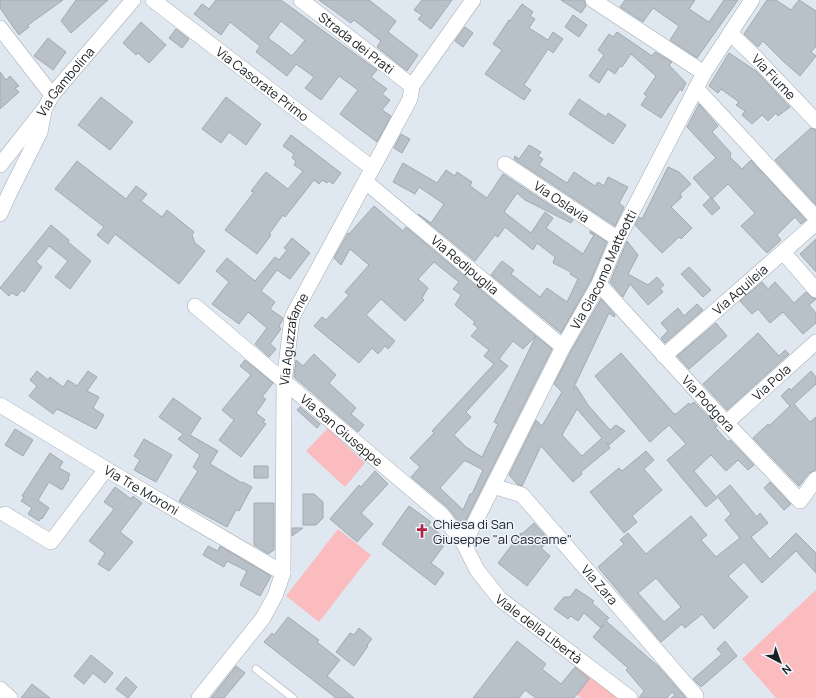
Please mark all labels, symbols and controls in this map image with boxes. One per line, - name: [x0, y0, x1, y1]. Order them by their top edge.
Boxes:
- street label: Strada dei Prati: [315, 8, 398, 78]
- street label: Via Gambolina: [32, 43, 98, 120]
- street label: Via Casorate Primo: [212, 43, 313, 126]
- street label: Via Fiume: [748, 50, 800, 104]
- street label: Via Oslavia: [530, 177, 593, 227]
- street label: Via Giacomo Matteotti: [566, 206, 641, 333]
- street label: Via Redipuglia: [427, 231, 503, 299]
- street label: Via Aquileia: [708, 260, 772, 319]
- street label: Via Aguzzafame: [275, 289, 313, 386]
- street label: Via Pola: [748, 360, 795, 404]
- street label: Via Podgora: [678, 371, 739, 436]
- street label: Via San Giuseppe: [296, 390, 387, 471]
- street label: Via Tre Moroni: [101, 461, 182, 519]
- place label: Chiesa di San Giuseppe "al Cascame": [433, 515, 572, 548]
- church icon: Chiesa di San Giuseppe "al Cascame": [414, 523, 430, 539]
- street label: Via Zara: [577, 561, 622, 608]
- street label: Viale della Libertà: [492, 590, 586, 667]
- north arrow: [760, 642, 800, 682]
- text: N: [779, 662, 795, 678]

